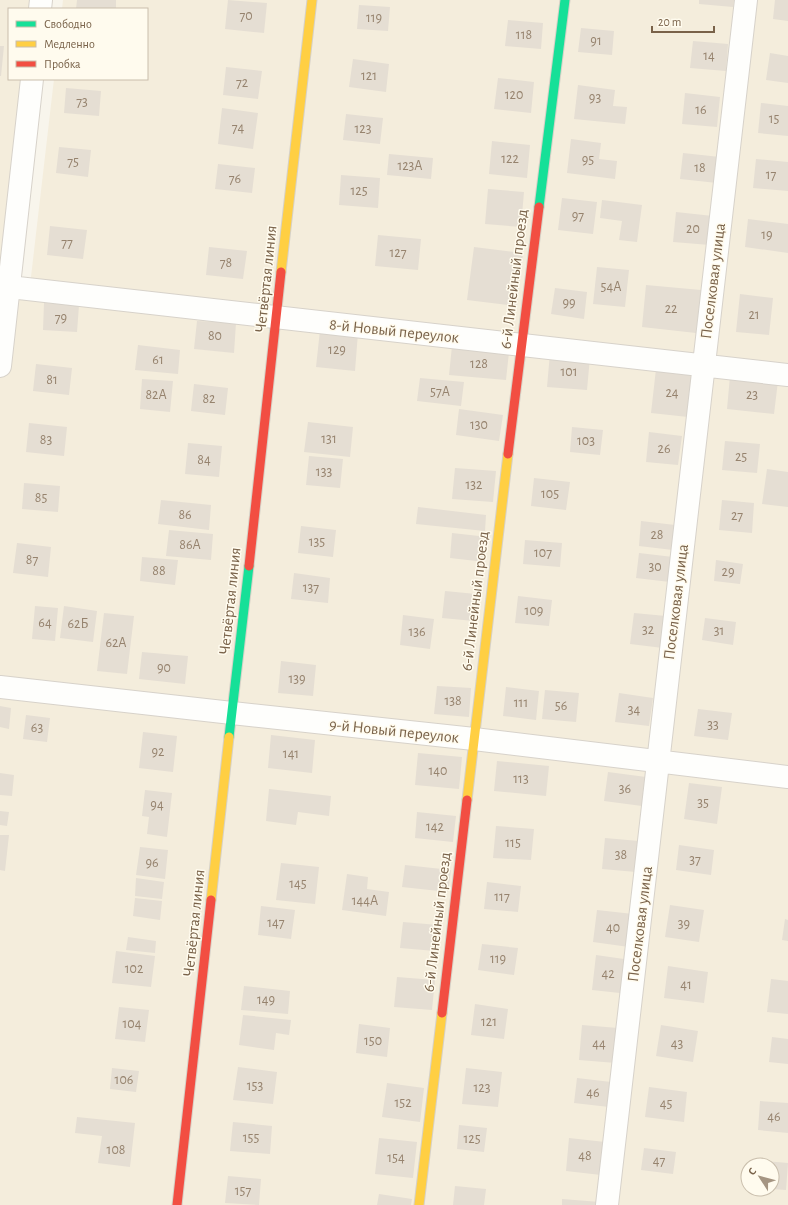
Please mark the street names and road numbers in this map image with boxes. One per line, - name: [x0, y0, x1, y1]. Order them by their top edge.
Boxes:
- street label: 6-й Линейный проезд: [497, 208, 531, 350]
- street label: Поселковая улица: [698, 222, 729, 340]
- street label: Четвёртая линия: [252, 225, 280, 333]
- street label: 8-й Новый переулок: [328, 316, 460, 347]
- street label: 6-й Линейный проезд: [458, 530, 492, 672]
- street label: Поселковая улица: [661, 543, 692, 661]
- street label: Четвёртая линия: [216, 547, 244, 655]
- street label: 9-й Новый переулок: [328, 716, 460, 747]
- street label: 6-й Линейный проезд: [420, 851, 454, 993]
- street label: Поселковая улица: [625, 865, 656, 983]
- street label: Четвёртая линия: [180, 869, 208, 977]

